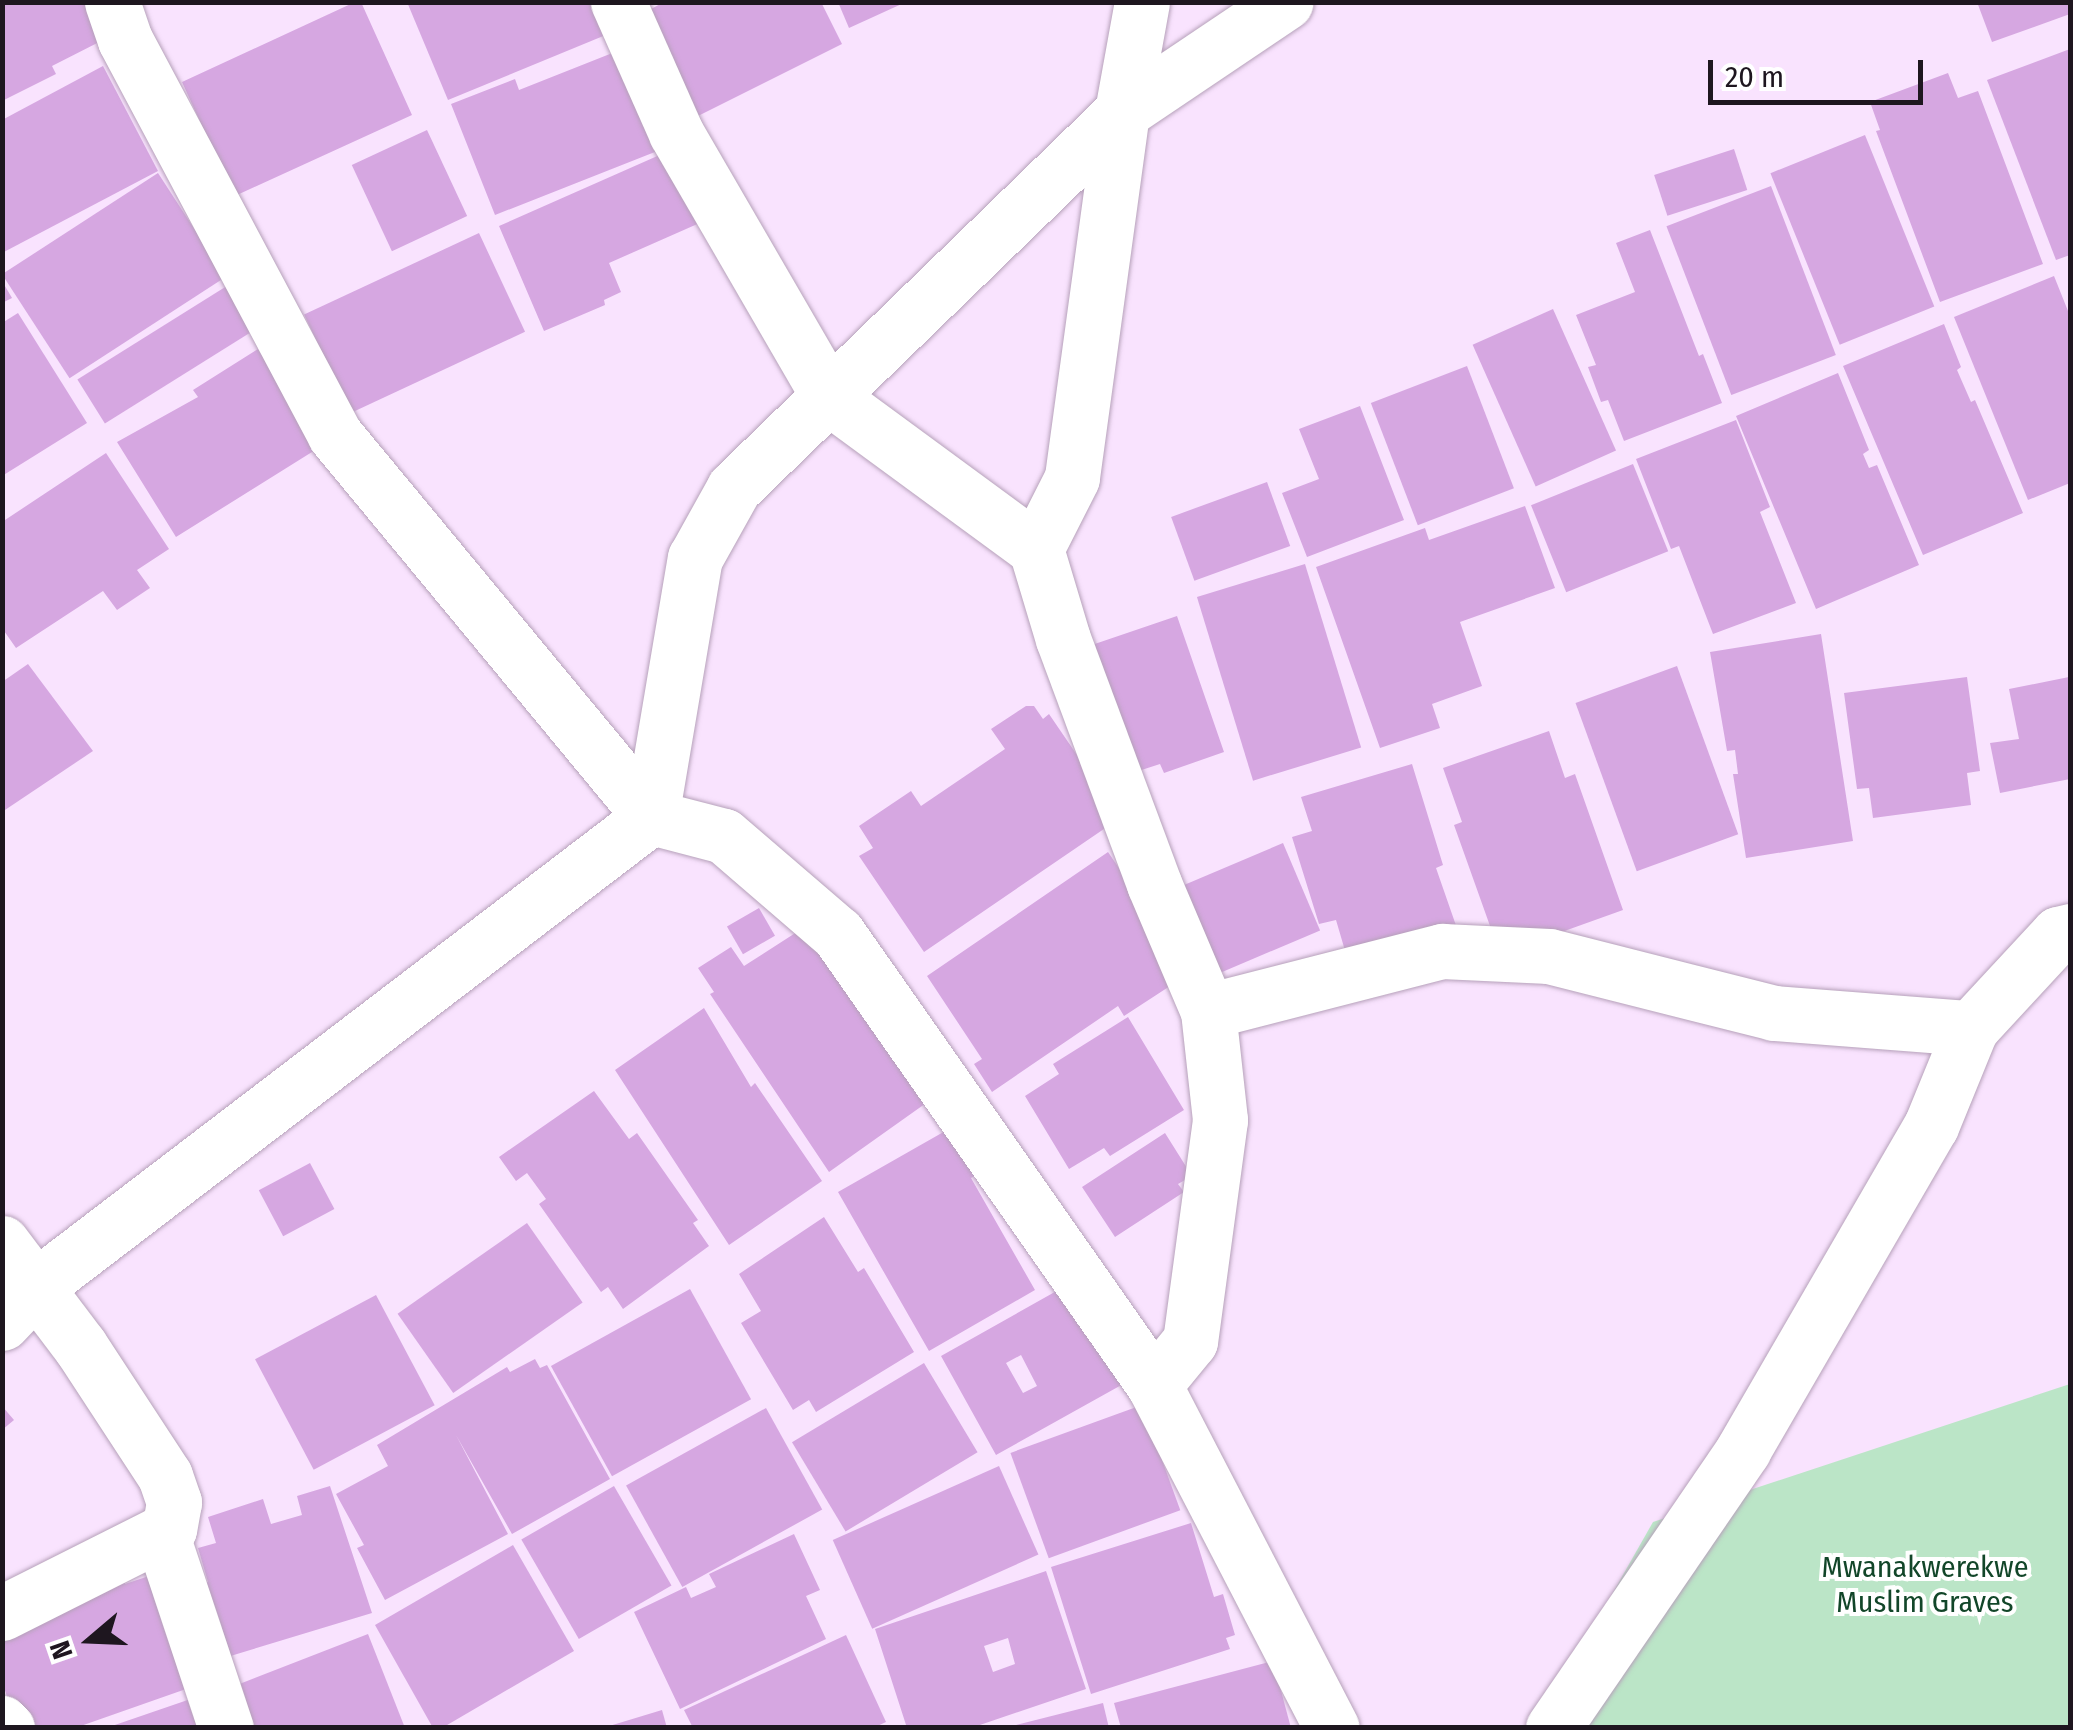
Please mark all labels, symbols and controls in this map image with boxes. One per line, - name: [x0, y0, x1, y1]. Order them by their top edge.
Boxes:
- scale bar: [1713, 40, 1928, 102]
- text: 20 m: [1725, 59, 1784, 95]
- park label: Mwanakwerekwe Muslim Graves: [1821, 1549, 2029, 1620]
- north arrow: [40, 1590, 140, 1690]
- text: N: [43, 1637, 79, 1663]

